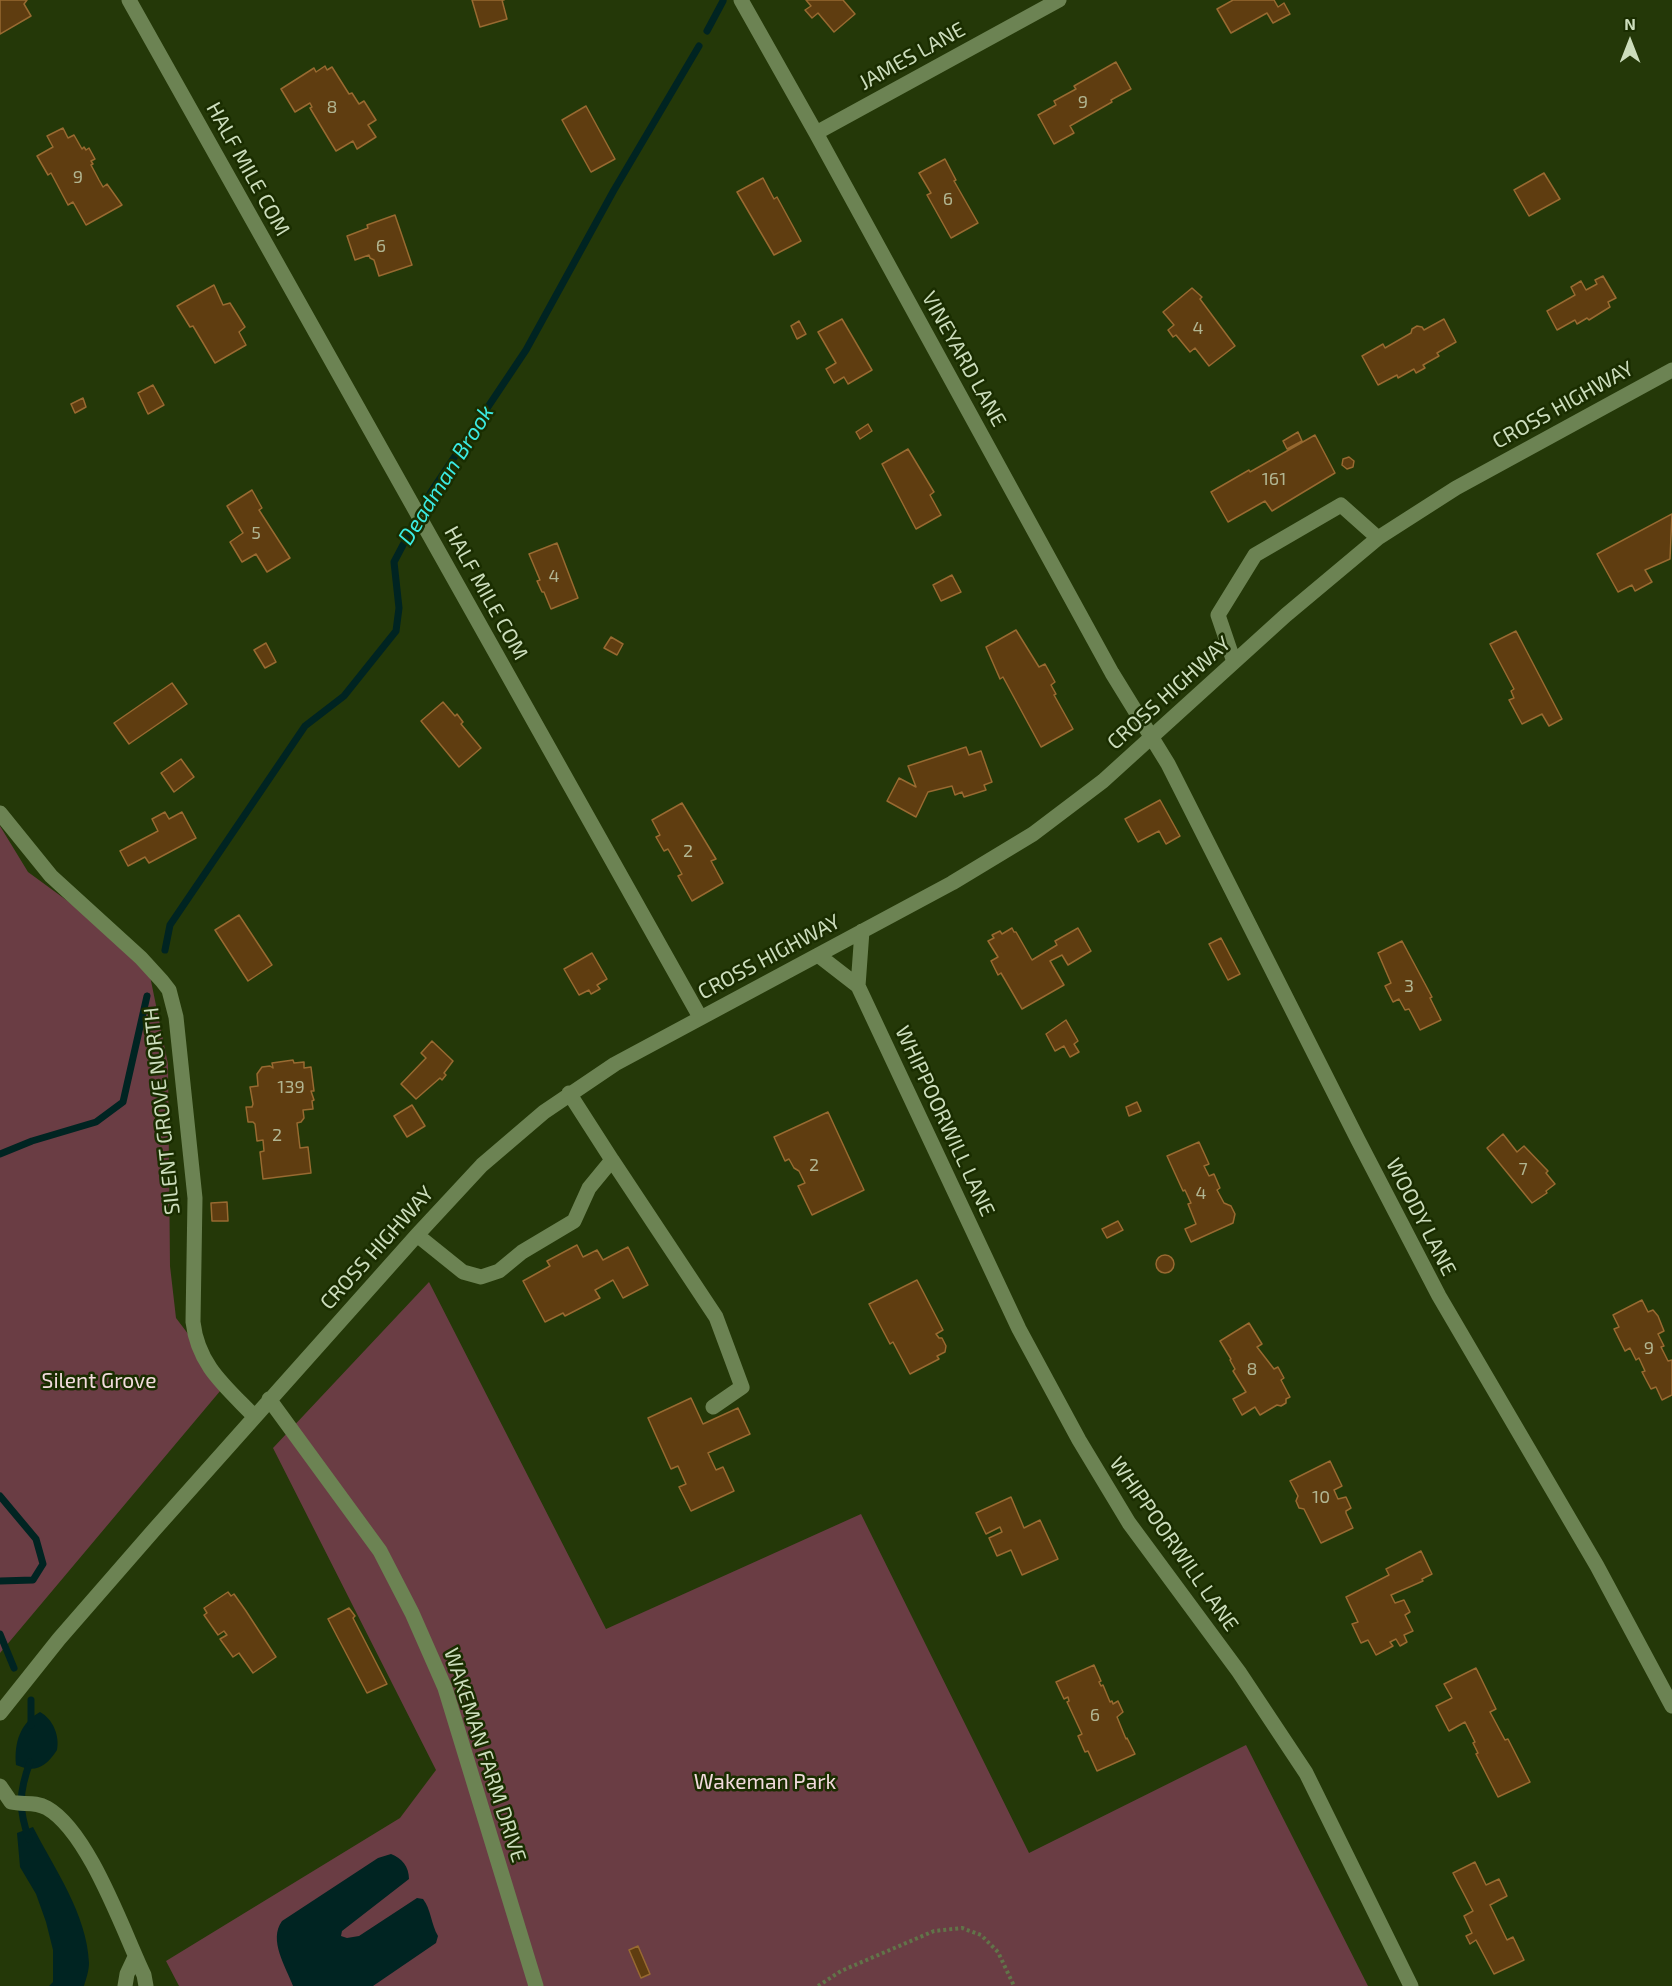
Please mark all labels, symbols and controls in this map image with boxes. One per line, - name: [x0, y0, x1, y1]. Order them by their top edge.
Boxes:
- north arrow: [1600, 12, 1660, 72]
- text: N: [1624, 14, 1636, 33]
- street label: JAMES LANE: [855, 17, 969, 95]
- house number: 9: [1078, 91, 1088, 113]
- house number: 8: [327, 96, 337, 118]
- street label: HALF MILE COM: [201, 98, 295, 240]
- house number: 9: [73, 166, 83, 188]
- house number: 6: [943, 188, 953, 210]
- house number: 6: [376, 235, 386, 257]
- street label: VINEYARD LANE: [916, 287, 1012, 431]
- house number: 4: [1192, 317, 1204, 339]
- street label: CROSS HIGHWAY: [1488, 356, 1638, 454]
- water label: Deadman Brook: [393, 400, 499, 550]
- house number: 161: [1262, 468, 1286, 490]
- house number: 5: [251, 522, 261, 544]
- street label: HALF MILE COM: [439, 522, 533, 664]
- house number: 4: [548, 565, 560, 587]
- street label: CROSS HIGHWAY: [1102, 631, 1236, 755]
- house number: 2: [683, 840, 693, 862]
- street label: CROSS HIGHWAY: [694, 909, 844, 1005]
- house number: 3: [1404, 975, 1414, 997]
- street label: SILENT GROVE NORTH: [139, 1006, 185, 1216]
- street label: WHIPPOORWILL LANE: [890, 1022, 1000, 1220]
- house number: 139: [277, 1076, 305, 1098]
- house number: 2: [272, 1124, 282, 1146]
- house number: 2: [809, 1154, 819, 1176]
- street label: WOODY LANE: [1381, 1154, 1461, 1280]
- house number: 7: [1518, 1158, 1528, 1180]
- street label: CROSS HIGHWAY: [315, 1181, 439, 1315]
- house number: 4: [1195, 1182, 1207, 1204]
- house number: 9: [1644, 1337, 1654, 1359]
- house number: 8: [1247, 1358, 1257, 1380]
- park label: Silent Grove: [42, 1368, 156, 1394]
- street label: WHIPPOORWILL LANE: [1104, 1452, 1244, 1636]
- house number: 10: [1312, 1486, 1330, 1508]
- street label: WAKEMAN FARM DRIVE: [438, 1645, 532, 1865]
- house number: 6: [1090, 1704, 1100, 1726]
- park label: Wakeman Park: [694, 1769, 836, 1795]

